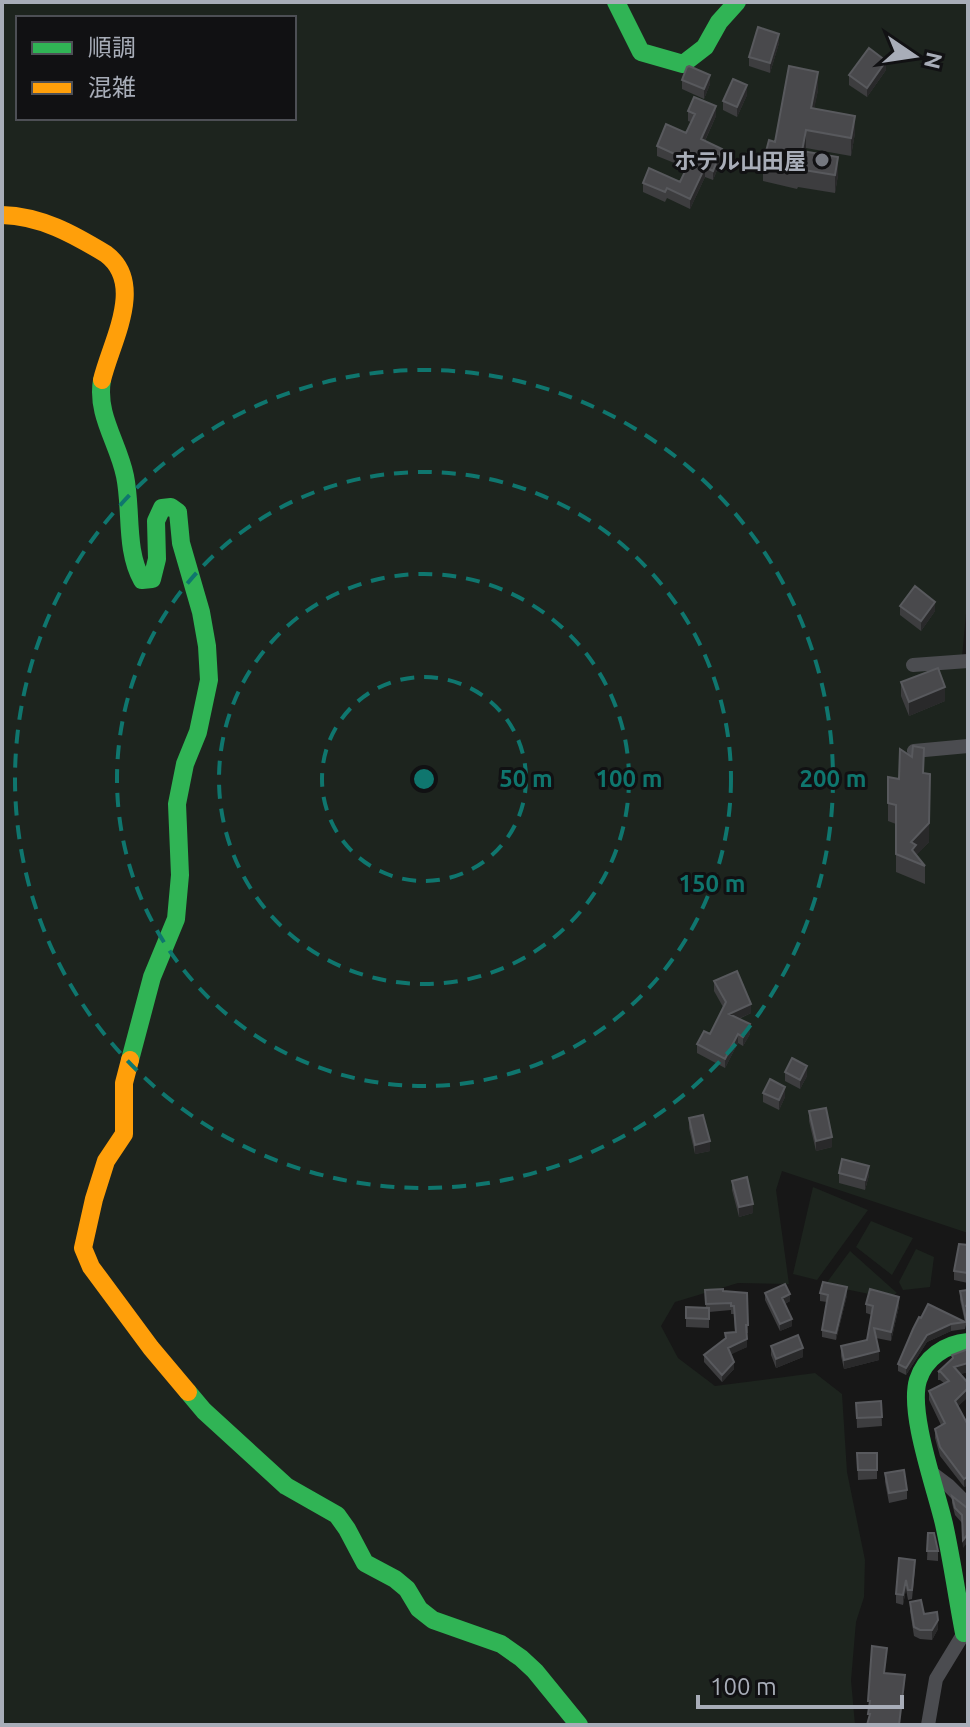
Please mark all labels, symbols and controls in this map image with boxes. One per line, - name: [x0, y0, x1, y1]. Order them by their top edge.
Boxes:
- legend: [16, 16, 296, 120]
- north arrow: [874, 16, 954, 96]
- text: 順調: [88, 34, 136, 61]
- text: N: [920, 50, 948, 71]
- text: 混雑: [88, 74, 136, 101]
- place label: ホテル山田屋: [674, 148, 806, 173]
- marker: ホテル山田屋: [813, 151, 831, 169]
- centre of rings: [410, 765, 438, 793]
- text: 50 m: [499, 765, 553, 792]
- text: 100 m: [596, 765, 662, 792]
- text: 200 m: [800, 765, 866, 792]
- text: 150 m: [679, 870, 745, 897]
- scale bar: [698, 1659, 902, 1709]
- text: 100 m: [710, 1673, 777, 1700]

